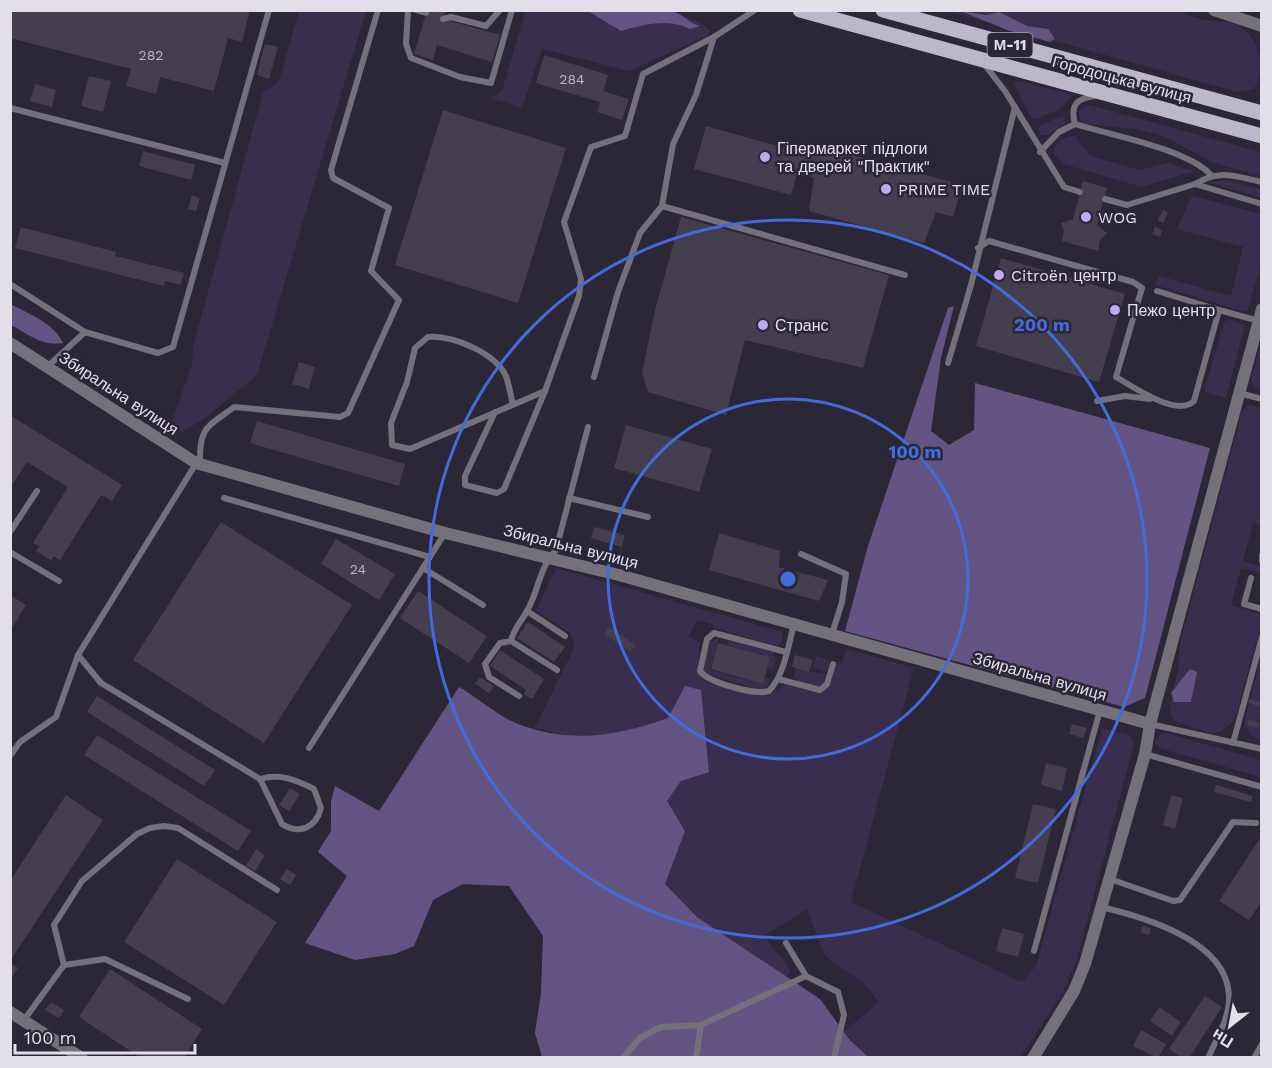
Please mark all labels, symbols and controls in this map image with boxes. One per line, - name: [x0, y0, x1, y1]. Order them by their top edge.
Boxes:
- road number: М-11: [988, 33, 1032, 57]
- house number: 282: [139, 47, 163, 63]
- street label: Городоцька вулиця: [1050, 52, 1194, 107]
- house number: 284: [559, 71, 585, 87]
- place label: Гіпермаркет підлоги та дверей "Практик": [777, 139, 930, 176]
- marker: Гіпермаркет підлоги та дверей "Практик": [758, 150, 772, 164]
- place label: PRIME TIME: [898, 180, 990, 199]
- marker: PRIME TIME: [879, 182, 893, 196]
- place label: WOG: [1098, 208, 1137, 227]
- marker: WOG: [1079, 210, 1093, 224]
- place label: Citroën центр: [1011, 266, 1116, 285]
- marker: Citroën центр: [992, 268, 1006, 282]
- place label: Пежо центр: [1127, 301, 1215, 320]
- marker: Пежо центр: [1108, 303, 1122, 317]
- text: 200 m: [1014, 314, 1070, 335]
- place label: Странс: [775, 316, 829, 335]
- marker: Странс: [756, 318, 770, 332]
- street label: Збиральна вулиця: [56, 348, 182, 439]
- text: 100 m: [888, 441, 942, 462]
- street label: Збиральна вулиця: [501, 521, 640, 572]
- house number: 24: [350, 561, 366, 577]
- centre of rings: [778, 569, 798, 589]
- street label: Збиральна вулиця: [971, 648, 1109, 705]
- north arrow: [1200, 996, 1260, 1056]
- scale bar: [15, 1017, 195, 1055]
- text: Пн: [1209, 1025, 1236, 1052]
- text: 100 m: [24, 1027, 77, 1048]

